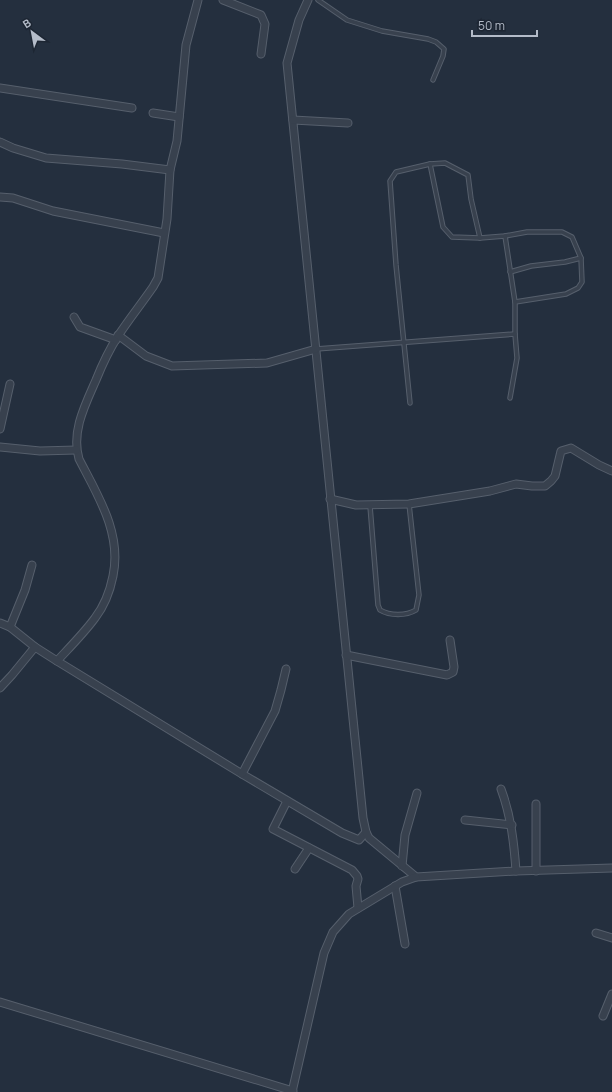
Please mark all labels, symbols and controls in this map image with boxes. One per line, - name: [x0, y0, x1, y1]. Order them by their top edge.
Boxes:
- north arrow: [12, 12, 52, 52]
- scale bar: [472, 12, 537, 38]
- text: B: [20, 15, 33, 31]
- text: 50 m: [478, 17, 505, 34]

